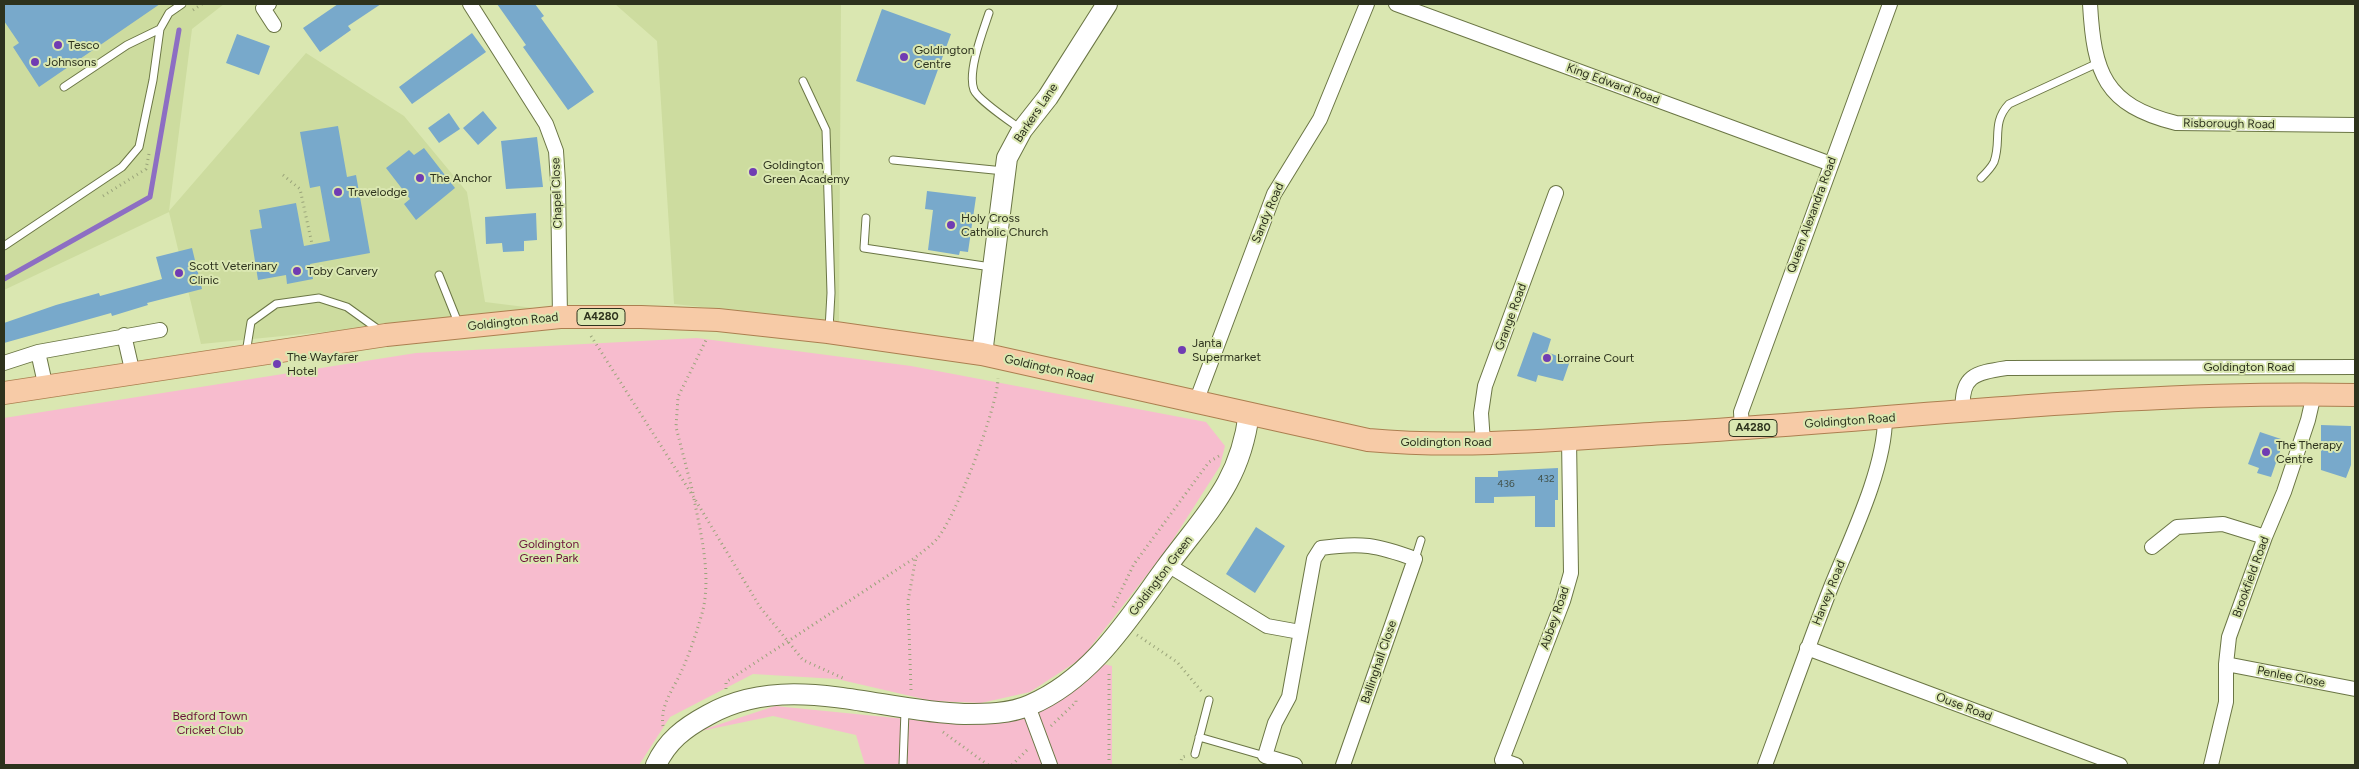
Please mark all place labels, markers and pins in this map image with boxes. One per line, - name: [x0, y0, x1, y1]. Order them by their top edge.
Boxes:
- place label: Tesco: [68, 38, 99, 52]
- marker: Tesco: [52, 39, 64, 51]
- place label: Goldington Centre: [914, 43, 974, 71]
- marker: Goldington Centre: [898, 51, 910, 63]
- place label: Johnsons: [45, 55, 96, 69]
- marker: Johnsons: [29, 56, 41, 68]
- place label: Goldington Green Academy: [763, 158, 850, 186]
- marker: Goldington Green Academy: [747, 166, 759, 178]
- place label: The Anchor: [430, 171, 492, 185]
- marker: The Anchor: [414, 172, 426, 184]
- place label: Travelodge: [348, 185, 407, 199]
- marker: Travelodge: [332, 186, 344, 198]
- place label: Holy Cross Catholic Church: [961, 211, 1048, 239]
- marker: Holy Cross Catholic Church: [945, 219, 957, 231]
- place label: Scott Veterinary Clinic: [189, 259, 277, 287]
- place label: Toby Carvery: [307, 264, 378, 278]
- marker: Toby Carvery: [291, 265, 303, 277]
- marker: Scott Veterinary Clinic: [173, 267, 185, 279]
- place label: Janta Supermarket: [1192, 336, 1261, 364]
- marker: Janta Supermarket: [1176, 344, 1188, 356]
- place label: The Wayfarer Hotel: [287, 350, 358, 378]
- place label: Lorraine Court: [1557, 351, 1634, 365]
- marker: Lorraine Court: [1541, 352, 1553, 364]
- marker: The Wayfarer Hotel: [271, 358, 283, 370]
- place label: The Therapy Centre: [2276, 438, 2342, 466]
- marker: The Therapy Centre: [2260, 446, 2272, 458]

